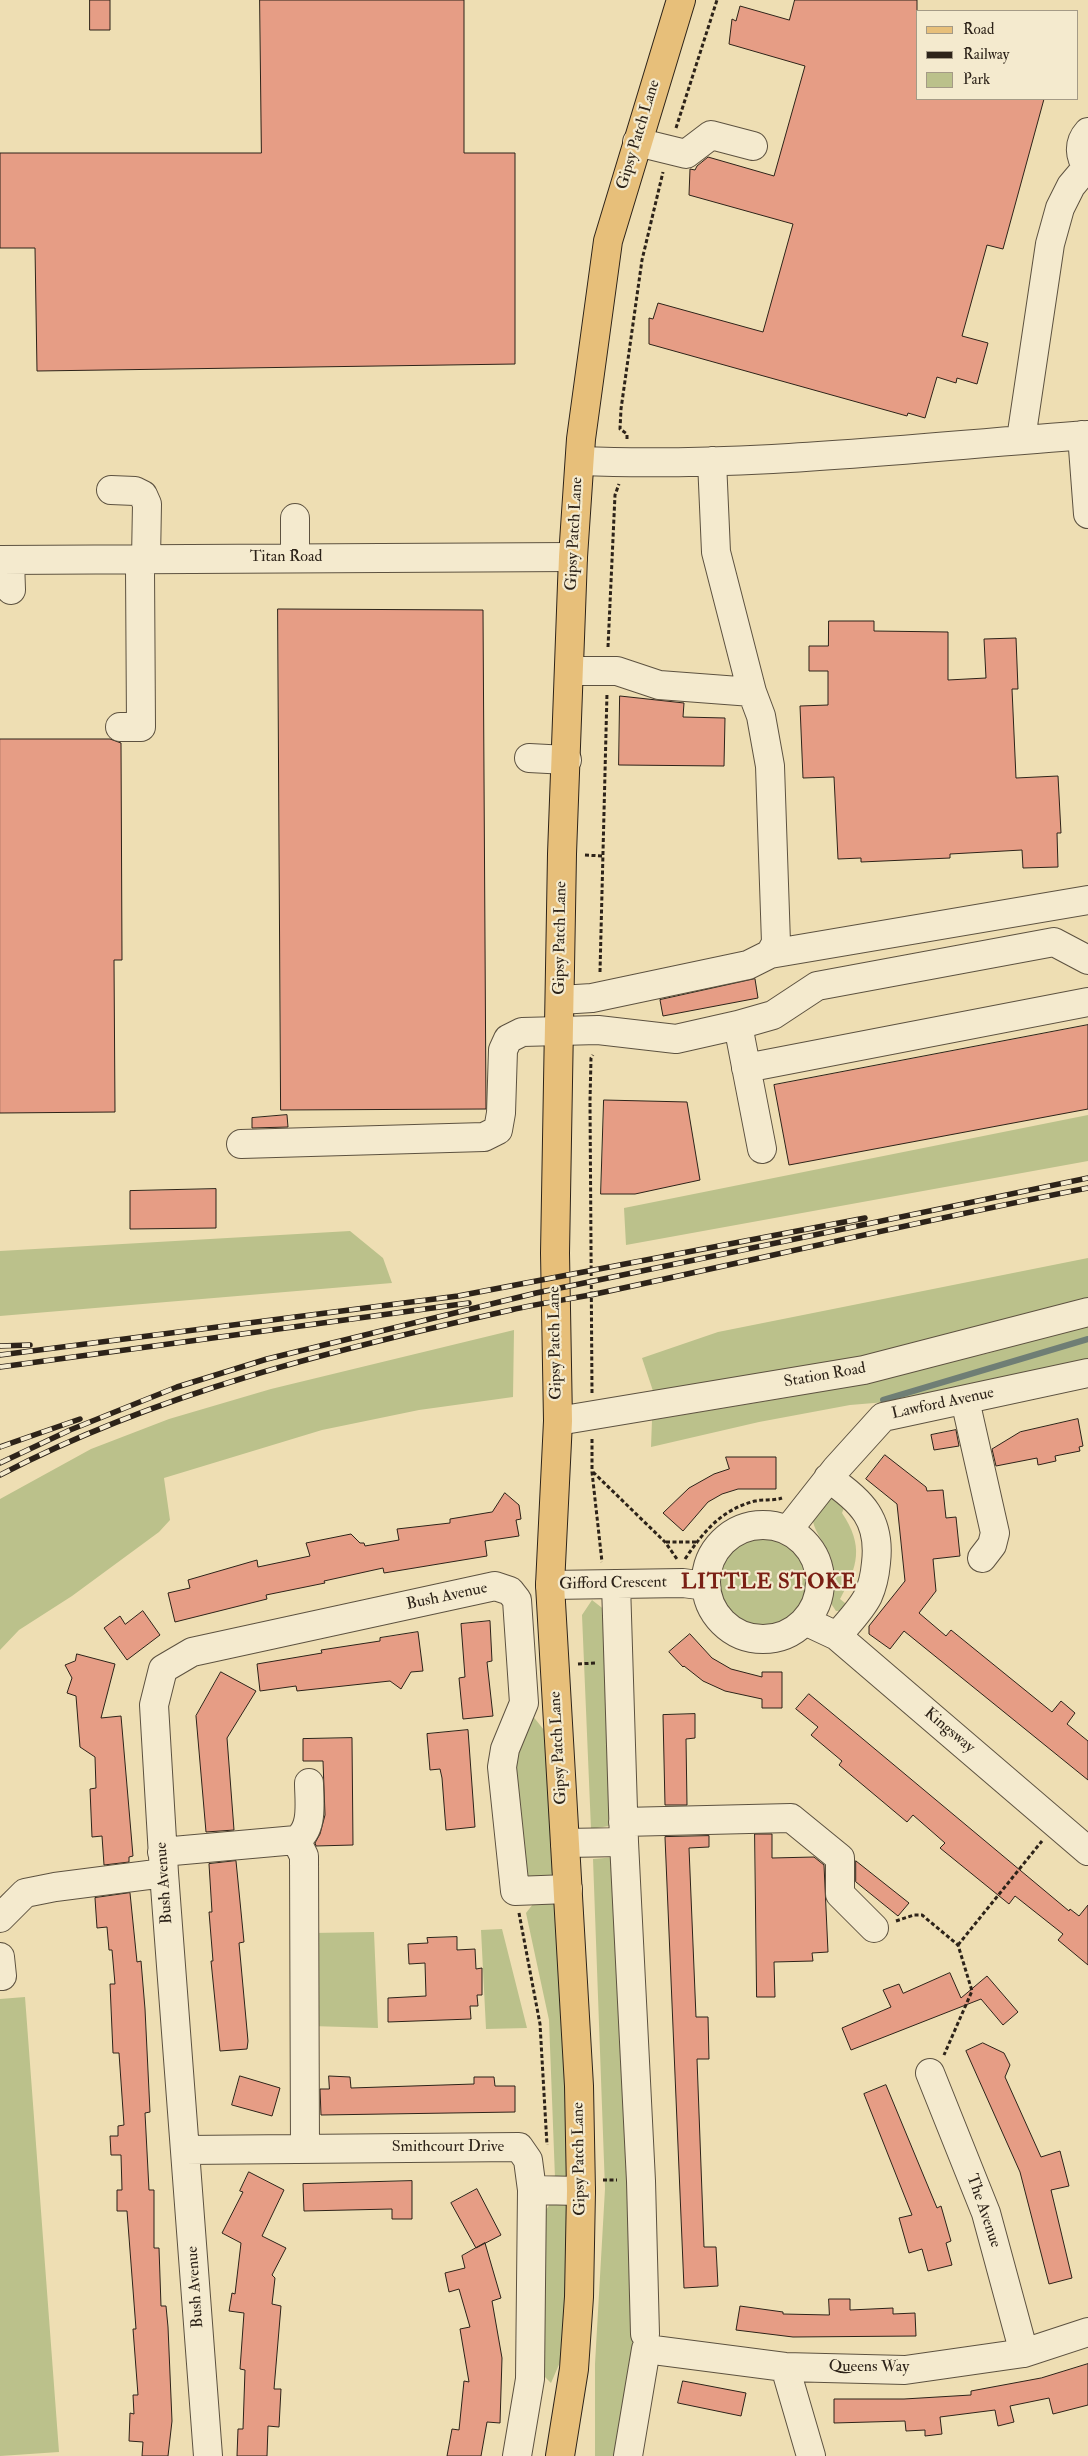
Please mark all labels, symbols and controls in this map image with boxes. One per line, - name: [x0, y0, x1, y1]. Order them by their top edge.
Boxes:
- legend: [916, 10, 1078, 100]
- text: Road: [963, 20, 994, 39]
- text: Railway: [963, 45, 1009, 64]
- text: Park: [963, 70, 990, 89]
- street label: Gipsy Patch Lane: [613, 78, 665, 192]
- street label: Gipsy Patch Lane: [562, 477, 588, 591]
- street label: Titan Road: [250, 548, 322, 568]
- street label: Gipsy Patch Lane: [550, 881, 572, 995]
- street label: Gipsy Patch Lane: [545, 1286, 567, 1400]
- street label: Station Road: [783, 1359, 867, 1393]
- street label: Lawford Avenue: [890, 1384, 996, 1424]
- district label: LITTLE STOKE: [679, 1570, 859, 1596]
- street label: Gifford Crescent: [559, 1573, 667, 1595]
- street label: Bush Avenue: [405, 1579, 489, 1615]
- street label: Gipsy Patch Lane: [546, 1691, 572, 1805]
- street label: Kingsway: [920, 1704, 978, 1758]
- street label: Bush Avenue: [153, 1841, 177, 1925]
- street label: Gipsy Patch Lane: [569, 2102, 591, 2216]
- street label: Smithcourt Drive: [392, 2138, 504, 2158]
- street label: The Avenue: [961, 2172, 1005, 2250]
- street label: Bush Avenue: [184, 2245, 208, 2329]
- street label: Queens Way: [829, 2358, 909, 2378]

